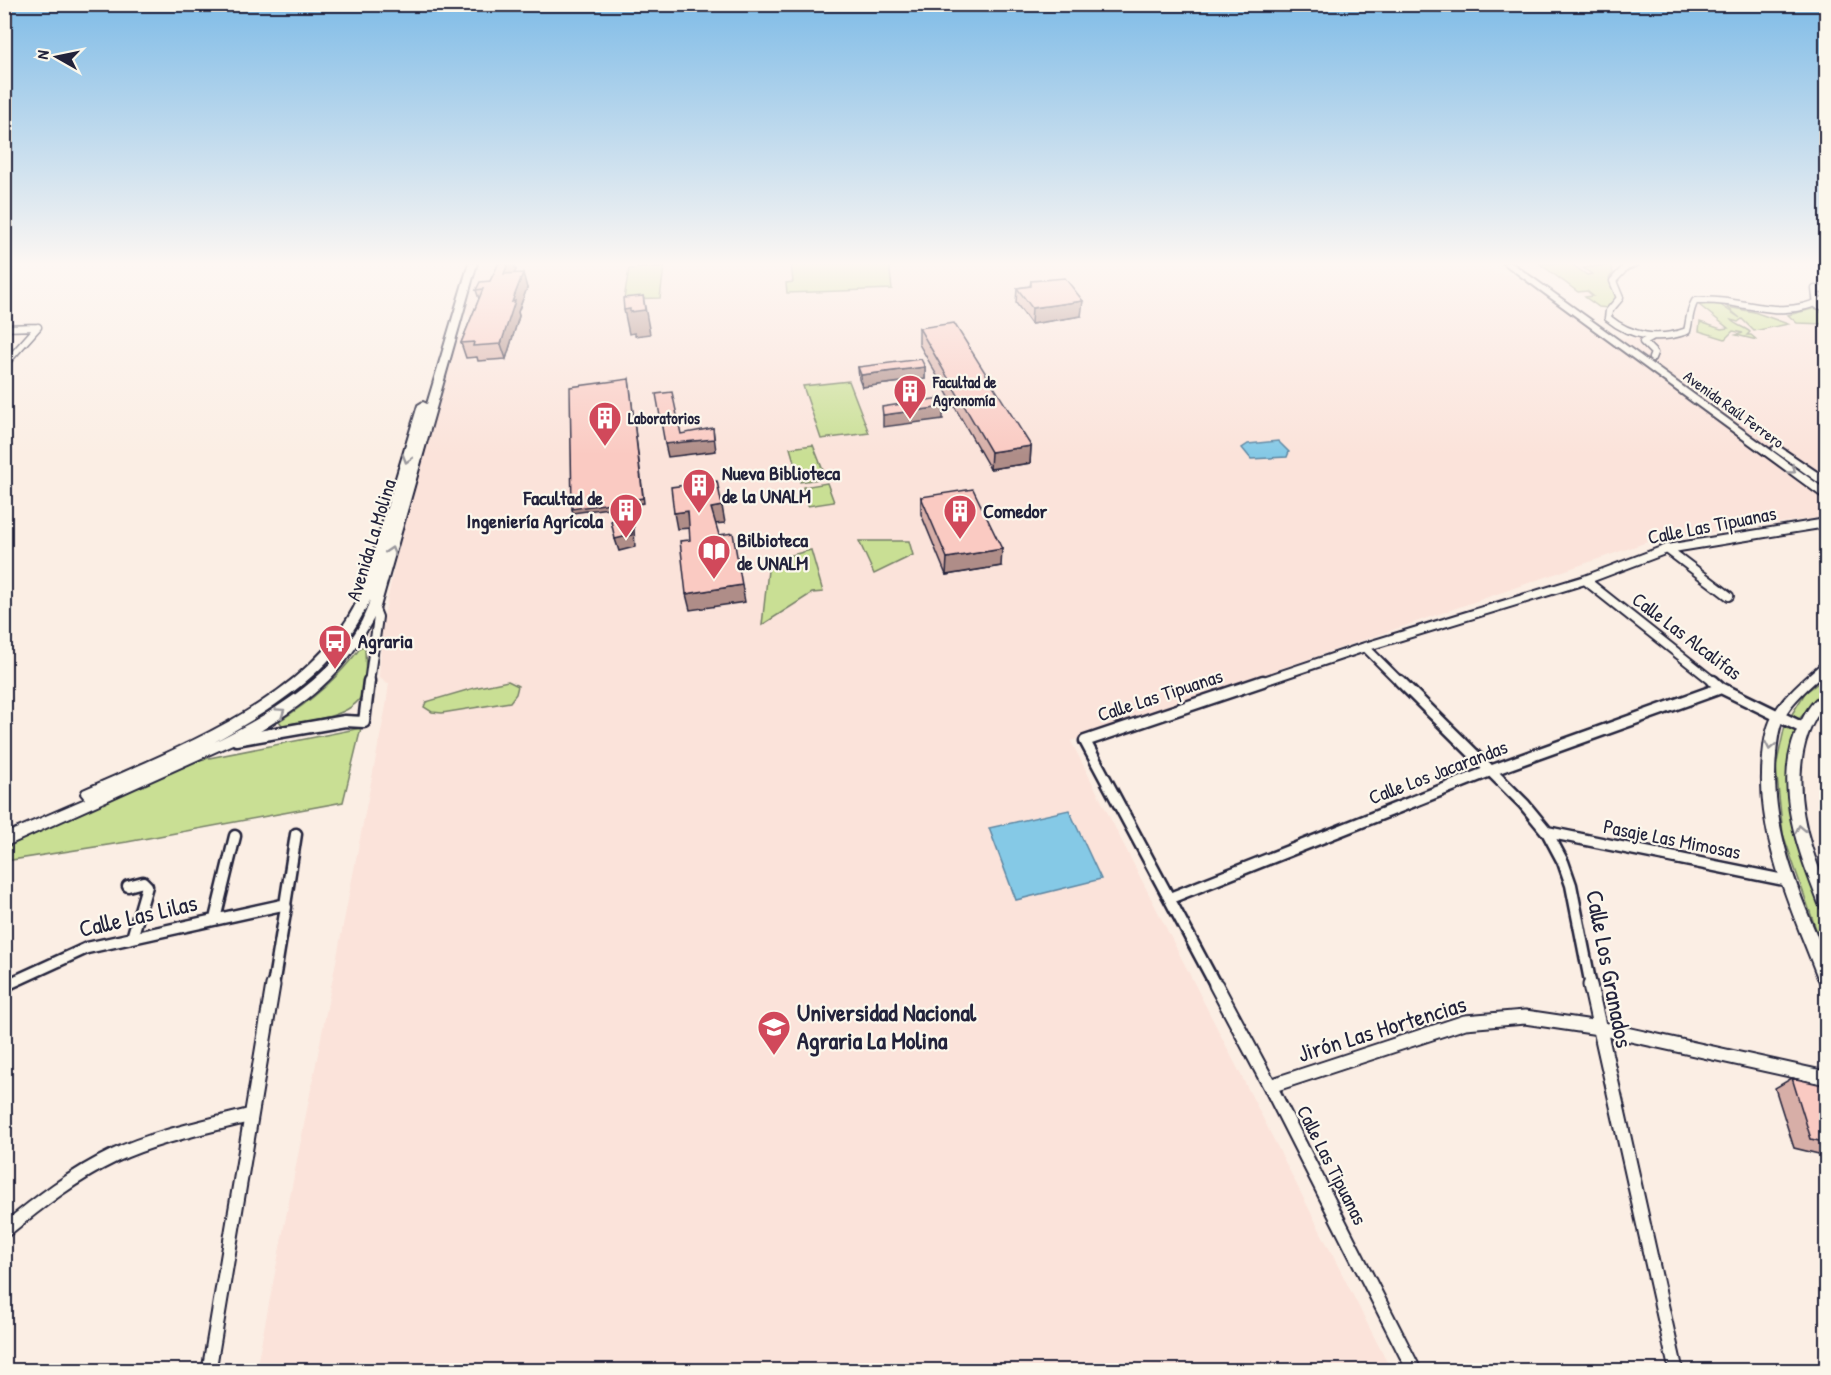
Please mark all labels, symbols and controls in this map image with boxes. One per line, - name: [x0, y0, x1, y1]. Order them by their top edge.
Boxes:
- north arrow: [27, 27, 87, 87]
- text: N: [31, 48, 54, 61]
- street label: Avenida Raúl Ferrero: [1679, 365, 1789, 453]
- place label: Facultad de Agronomía: [932, 371, 997, 412]
- building icon: Facultad de Agronomía: [892, 373, 928, 420]
- building icon: Laboratorios: [587, 400, 623, 447]
- place label: Laboratorios: [628, 407, 701, 429]
- one-way arrow: [402, 453, 414, 464]
- place label: Nueva Biblioteca de la UNALM: [722, 459, 840, 509]
- one-way arrow: [1785, 463, 1796, 474]
- building icon: Nueva Biblioteca de la UNALM: [681, 467, 717, 514]
- street label: Avenida La Molina: [339, 476, 402, 604]
- place label: Facultad de Ingeniería Agrícola: [466, 484, 603, 535]
- building icon: Facultad de Ingeniería Agrícola: [608, 492, 644, 539]
- building icon: Comedor: [942, 493, 978, 540]
- place label: Comedor: [983, 497, 1047, 524]
- street label: Calle Las Tipuanas: [1645, 499, 1779, 550]
- place label: Bilbioteca de UNALM: [737, 526, 808, 576]
- library icon: Bilbioteca de UNALM: [696, 533, 732, 580]
- one-way arrow: [384, 546, 396, 557]
- street label: Calle Las Alcalifas: [1627, 585, 1748, 686]
- bus stop icon: Agraria: [317, 623, 353, 670]
- place label: Agraria: [358, 627, 412, 655]
- street label: Calle Las Tipuanas: [1094, 661, 1226, 728]
- one-way arrow: [275, 708, 286, 719]
- street label: Calle Los Jacarandas: [1365, 733, 1511, 810]
- one-way arrow: [1764, 740, 1777, 750]
- street label: Pasaje Las Mimosas: [1601, 812, 1743, 865]
- one-way arrow: [1794, 825, 1807, 835]
- street label: Calle Las Lilas: [76, 886, 200, 944]
- street label: Calle Los Granados: [1579, 887, 1641, 1050]
- street label: Jirón Las Hortencias: [1293, 987, 1470, 1069]
- place label: Universidad Nacional Agraria La Molina: [797, 996, 977, 1057]
- school or university icon: Universidad Nacional Agraria La Molina: [756, 1009, 792, 1056]
- street label: Calle Las Tipuanas: [1291, 1101, 1374, 1229]

